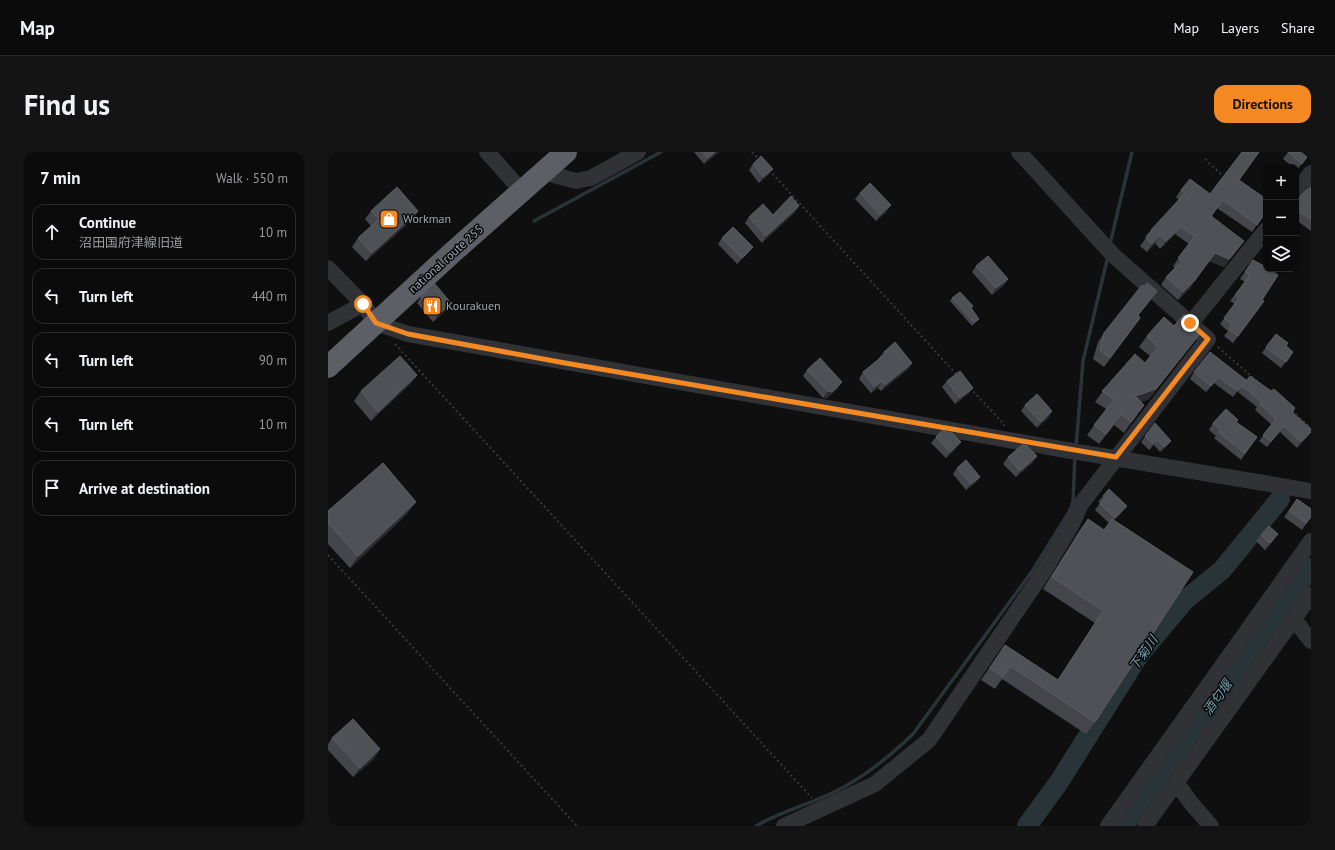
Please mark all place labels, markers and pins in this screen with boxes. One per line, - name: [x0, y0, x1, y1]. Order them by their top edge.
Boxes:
- shop icon: Workman: [378, 208, 400, 230]
- place label: Workman: [403, 211, 451, 226]
- restaurant icon: Kourakuen: [421, 295, 443, 317]
- place label: Kourakuen: [446, 298, 501, 313]

